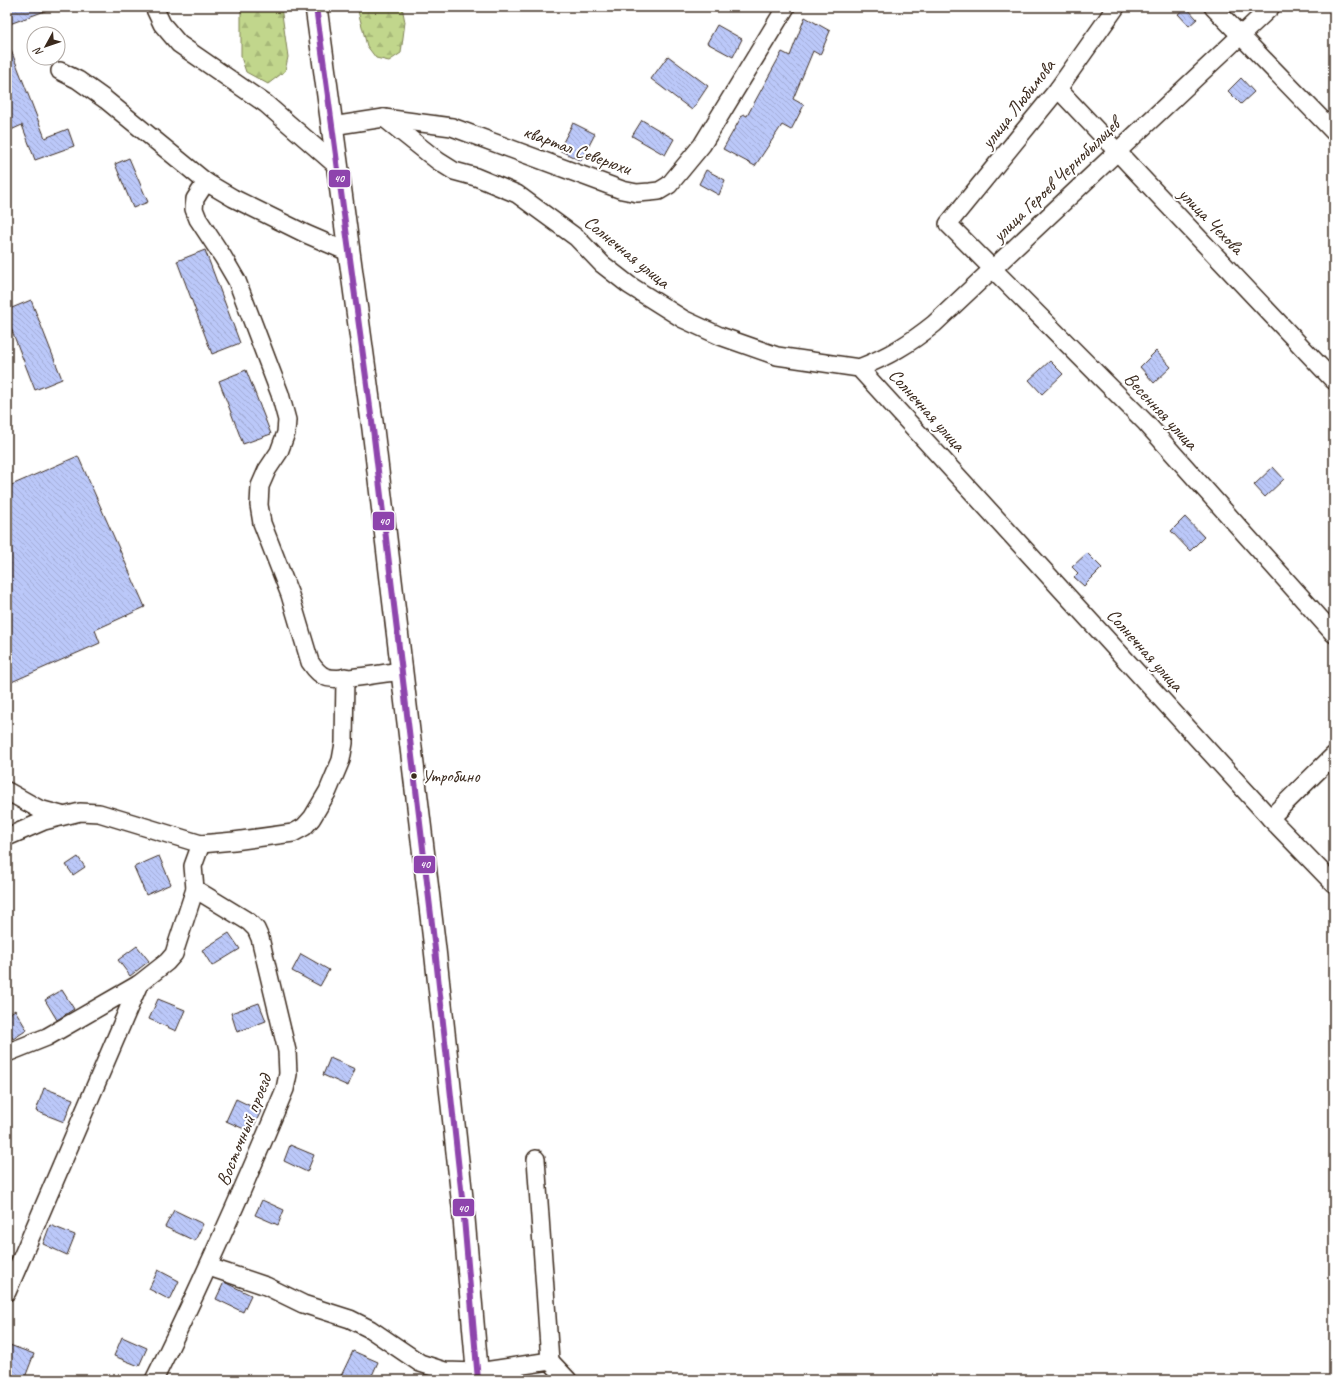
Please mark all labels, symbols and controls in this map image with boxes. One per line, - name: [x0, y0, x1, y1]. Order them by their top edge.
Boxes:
- north arrow: [26, 26, 66, 66]
- text: N: [29, 44, 46, 60]
- street label: улица Любимова: [975, 53, 1061, 154]
- street label: улица Героев Чернобыльцев: [986, 110, 1128, 248]
- street label: квартал Северюхи: [520, 119, 636, 181]
- line badge: 40: [328, 169, 351, 188]
- text: 40: [334, 171, 345, 185]
- street label: улица Чехова: [1173, 182, 1250, 261]
- street label: Солнечная улица: [579, 210, 676, 295]
- street label: Солнечная улица: [883, 363, 972, 458]
- street label: Весенняя улица: [1119, 367, 1204, 456]
- line badge: 40: [372, 511, 395, 531]
- text: 40: [379, 514, 390, 528]
- street label: Солнечная улица: [1101, 603, 1190, 698]
- place label: Утробино: [422, 765, 481, 787]
- marker: Утробино: [409, 771, 419, 781]
- line badge: 40: [413, 855, 436, 874]
- text: 40: [420, 857, 431, 871]
- street label: Восточный проезд: [211, 1069, 278, 1189]
- line badge: 40: [452, 1198, 475, 1217]
- text: 40: [458, 1201, 469, 1215]

